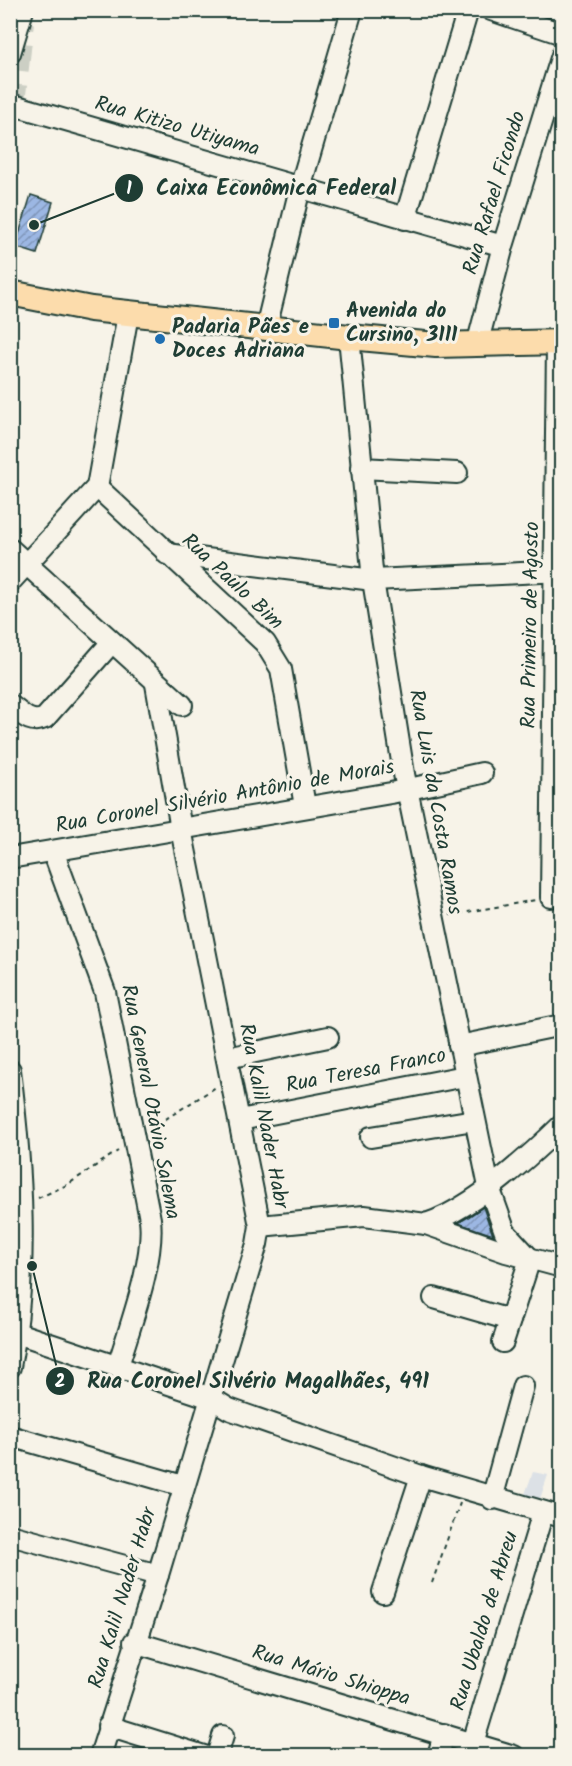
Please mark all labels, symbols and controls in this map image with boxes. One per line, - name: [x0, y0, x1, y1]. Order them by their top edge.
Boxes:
- street label: Rua Kitizo Utiyama: [91, 88, 263, 166]
- street label: Rua Rafael Ficondo: [454, 107, 536, 279]
- callout: Caixa Econômica Federal: [114, 168, 408, 208]
- text: Caixa Econômica Federal: [156, 172, 396, 207]
- text: 1: [126, 175, 132, 204]
- place label: Avenida do Cursino, 3111: [346, 295, 458, 352]
- place label: Padaria Pães e Doces Adriana: [172, 311, 309, 368]
- marker: Avenida do Cursino, 3111: [327, 316, 341, 330]
- marker: Padaria Pães e Doces Adriana: [153, 332, 167, 346]
- street label: Rua Primeiro de Agosto: [513, 521, 549, 729]
- street label: Rua Paulo Bim: [173, 526, 291, 638]
- street label: Rua Luis da Costa Ramos: [399, 687, 471, 917]
- street label: Rua Coronel Silvério Antônio de Morais: [53, 751, 397, 843]
- street label: Rua General Otávio Salema: [111, 982, 189, 1222]
- street label: Rua Kalil Nader Habr: [229, 1021, 297, 1212]
- street label: Rua Teresa Franco: [283, 1039, 449, 1103]
- callout: Rua Coronel Silvério Magalhães, 491: [45, 1361, 441, 1401]
- text: Rua Coronel Silvério Magalhães, 491: [87, 1365, 429, 1400]
- text: 2: [55, 1368, 65, 1397]
- street label: Rua Kalil Nader Habr: [80, 1502, 167, 1693]
- street label: Rua Ubaldo de Abreu: [442, 1527, 528, 1715]
- street label: Rua Mário Shioppa: [248, 1636, 414, 1716]

